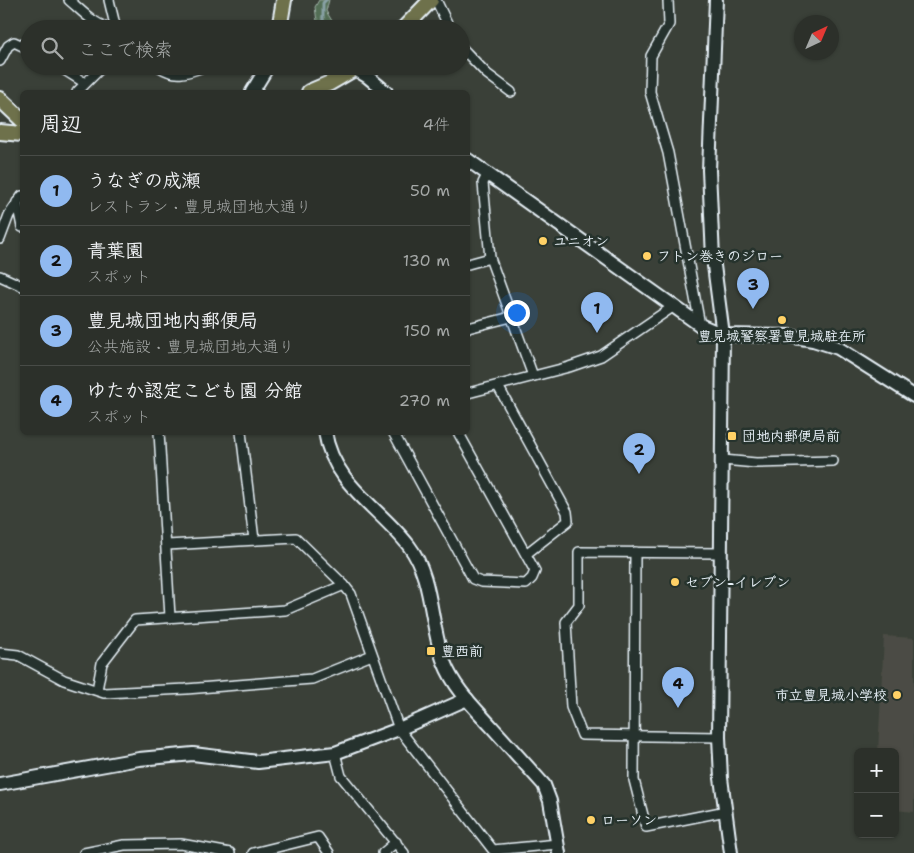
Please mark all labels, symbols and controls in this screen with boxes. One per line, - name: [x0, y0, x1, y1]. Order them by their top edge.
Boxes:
- north arrow: [794, 15, 839, 60]
- search box: [20, 20, 470, 75]
- icon: search: [38, 34, 66, 62]
- text: ここで検索: [78, 37, 173, 62]
- text: 周辺: [40, 110, 82, 138]
- text: 4件: [423, 114, 450, 135]
- text: うなぎの成瀬: [87, 168, 201, 193]
- text: 1: [52, 180, 60, 201]
- text: 50 m: [410, 180, 450, 201]
- text: レストラン · 豊見城団地大通り: [87, 196, 312, 217]
- place label: ユニオン: [553, 232, 609, 250]
- marker: ユニオン: [537, 235, 549, 247]
- text: 青葉園: [87, 238, 144, 263]
- place label: フトン巻きのジロー: [657, 247, 783, 265]
- text: 2: [50, 250, 62, 271]
- text: 130 m: [403, 250, 450, 271]
- marker: フトン巻きのジロー: [641, 250, 653, 262]
- text: スポット: [87, 266, 151, 287]
- pin: 3: [737, 268, 769, 309]
- pin: 1: [581, 292, 613, 333]
- your location: [504, 300, 530, 326]
- text: 豊見城団地内郵便局: [87, 308, 258, 333]
- marker: 豊見城警察署豊見城駐在所: [776, 314, 788, 326]
- text: 3: [50, 320, 62, 341]
- text: 150 m: [403, 320, 450, 341]
- place label: 豊見城警察署豊見城駐在所: [698, 327, 866, 345]
- text: 公共施設 · 豊見城団地大通り: [87, 336, 294, 357]
- text: ゆたか認定こども園 分館: [87, 378, 303, 403]
- text: 4: [50, 390, 62, 411]
- text: 270 m: [399, 390, 450, 411]
- text: スポット: [87, 406, 151, 427]
- place label: 団地内郵便局前: [742, 427, 840, 445]
- marker: 団地内郵便局前: [726, 430, 738, 442]
- pin: 2: [623, 433, 655, 474]
- place label: セブン-イレブン: [685, 573, 790, 591]
- marker: セブン-イレブン: [669, 576, 681, 588]
- place label: 豊西前: [441, 642, 483, 660]
- marker: 豊西前: [425, 645, 437, 657]
- pin: 4: [662, 667, 694, 708]
- place label: 市立豊見城小学校: [775, 686, 887, 704]
- marker: 市立豊見城小学校: [891, 689, 903, 701]
- map controls: [854, 748, 899, 838]
- button: +: [854, 748, 899, 793]
- button: −: [854, 793, 899, 838]
- place label: ローソン: [601, 811, 657, 829]
- marker: ローソン: [585, 814, 597, 826]

